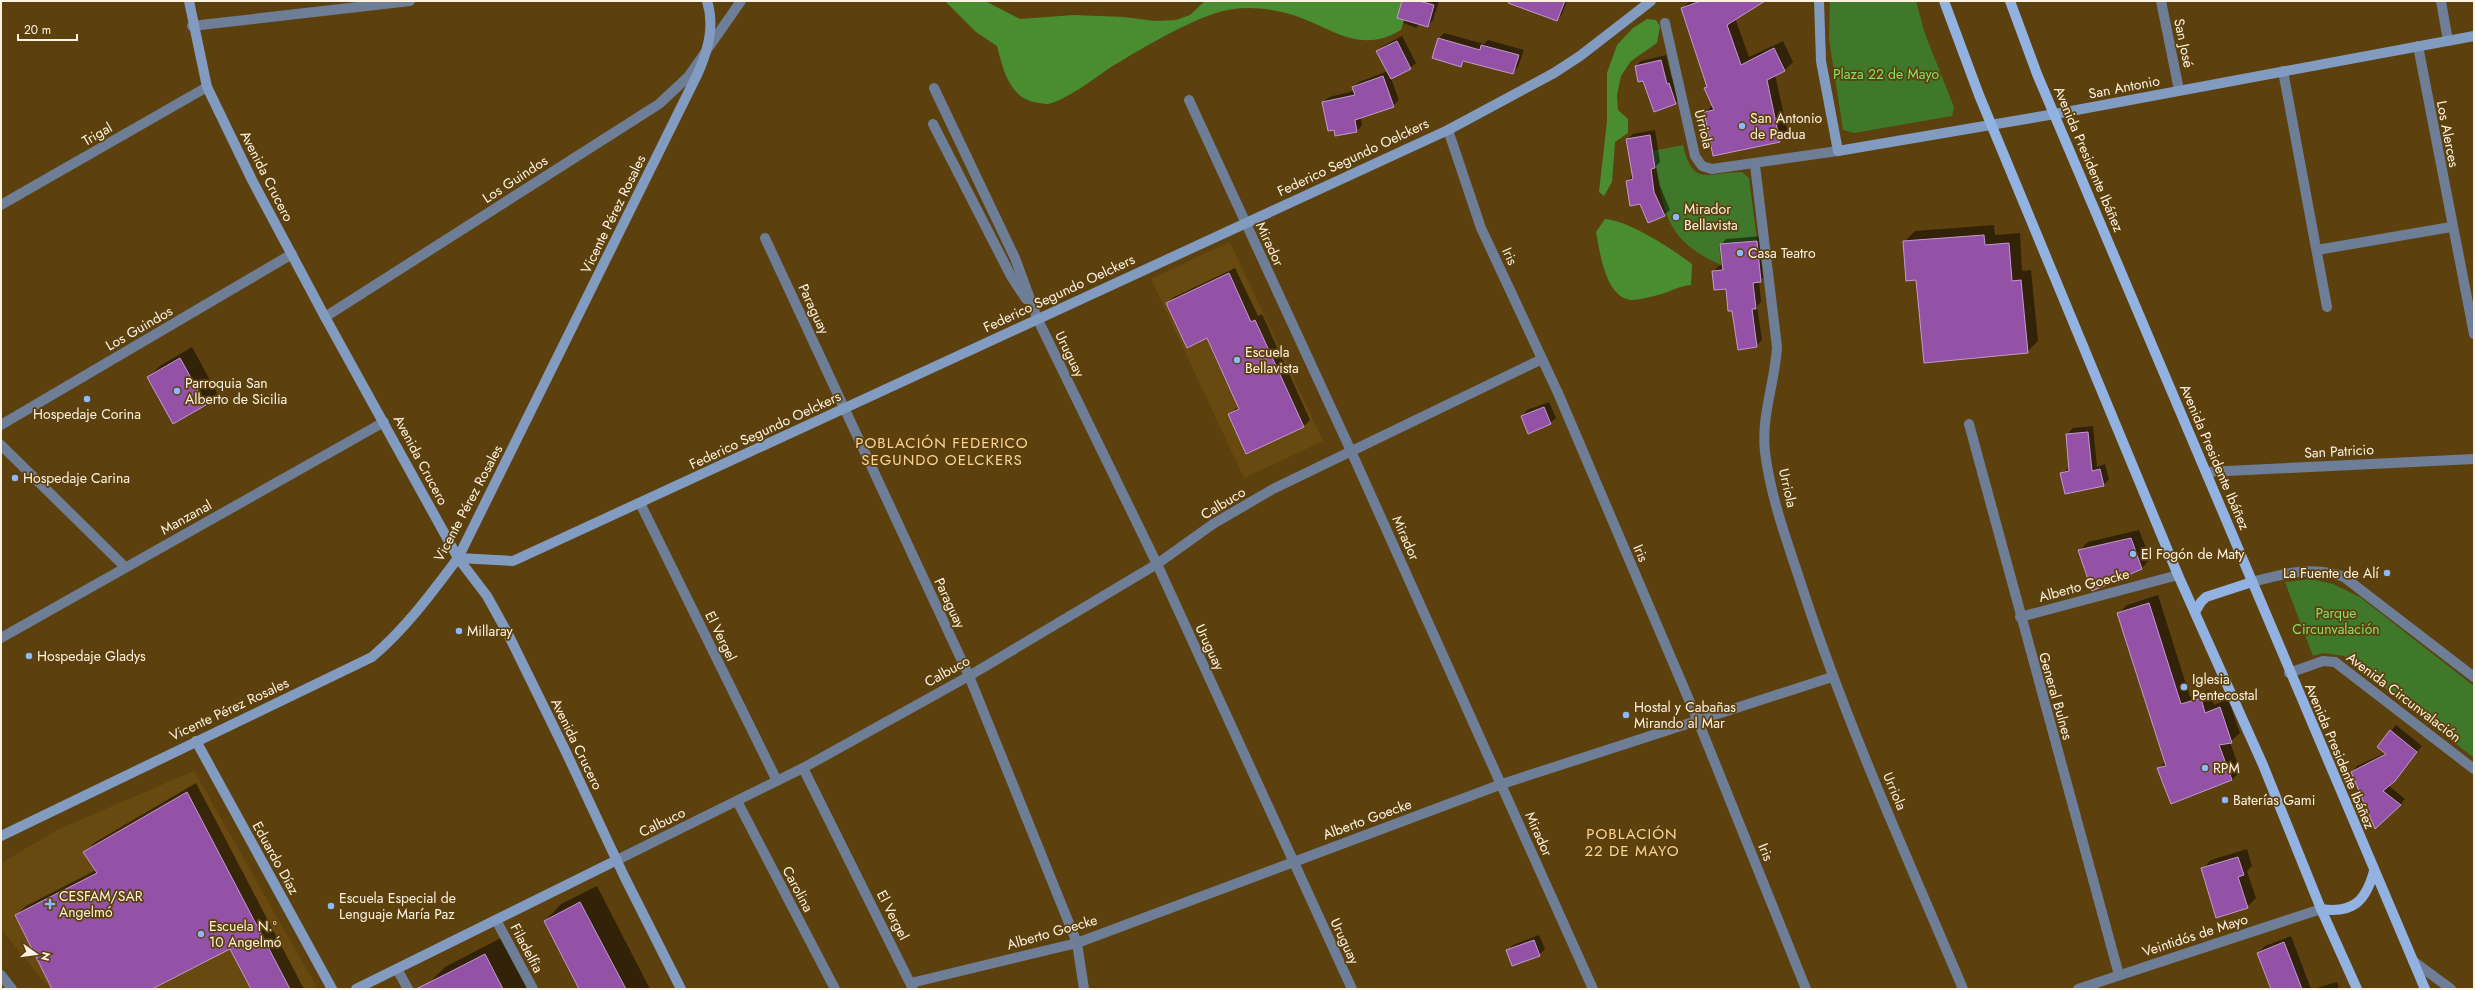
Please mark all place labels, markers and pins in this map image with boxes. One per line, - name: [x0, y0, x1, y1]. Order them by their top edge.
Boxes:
- place label: San Antonio de Padua: [1750, 108, 1823, 144]
- marker: San Antonio de Padua: [1737, 121, 1747, 131]
- place label: Mirador Bellavista: [1684, 199, 1738, 235]
- marker: Mirador Bellavista: [1671, 212, 1681, 222]
- place label: Casa Teatro: [1748, 243, 1816, 263]
- marker: Casa Teatro: [1735, 248, 1745, 258]
- place label: Escuela Bellavista: [1245, 342, 1299, 378]
- marker: Escuela Bellavista: [1232, 355, 1242, 365]
- place label: Parroquia San Alberto de Sicilia: [185, 373, 287, 409]
- marker: Parroquia San Alberto de Sicilia: [172, 386, 182, 396]
- marker: Hospedaje Corina: [82, 394, 92, 404]
- place label: Hospedaje Corina: [33, 404, 141, 424]
- place label: Hospedaje Carina: [23, 468, 130, 488]
- marker: Hospedaje Carina: [10, 473, 20, 483]
- place label: El Fogón de Maty: [2141, 544, 2245, 564]
- marker: El Fogón de Maty: [2128, 549, 2138, 559]
- place label: La Fuente de Alí: [2283, 563, 2380, 583]
- marker: La Fuente de Alí: [2382, 568, 2392, 578]
- place label: Millaray: [467, 621, 514, 641]
- marker: Millaray: [454, 626, 464, 636]
- place label: Hospedaje Gladys: [37, 646, 146, 666]
- marker: Hospedaje Gladys: [24, 651, 34, 661]
- place label: Iglesia Pentecostal: [2192, 669, 2258, 705]
- marker: Iglesia Pentecostal: [2179, 682, 2189, 692]
- place label: Hostal y Cabañas Mirando al Mar: [1634, 697, 1736, 733]
- marker: Hostal y Cabañas Mirando al Mar: [1621, 710, 1631, 720]
- place label: RPM: [2213, 758, 2240, 778]
- marker: RPM: [2200, 763, 2210, 773]
- place label: Baterías Gami: [2233, 790, 2315, 810]
- marker: Baterías Gami: [2220, 795, 2230, 805]
- place label: CESFAM/SAR Angelmó: [59, 886, 143, 922]
- place label: Escuela Especial de Lenguaje María Paz: [339, 888, 456, 924]
- marker: CESFAM/SAR Angelmó: [44, 898, 56, 910]
- marker: Escuela Especial de Lenguaje María Paz: [326, 901, 336, 911]
- place label: Escuela N.º 10 Angelmó: [209, 916, 282, 952]
- marker: Escuela N.º 10 Angelmó: [196, 929, 206, 939]

